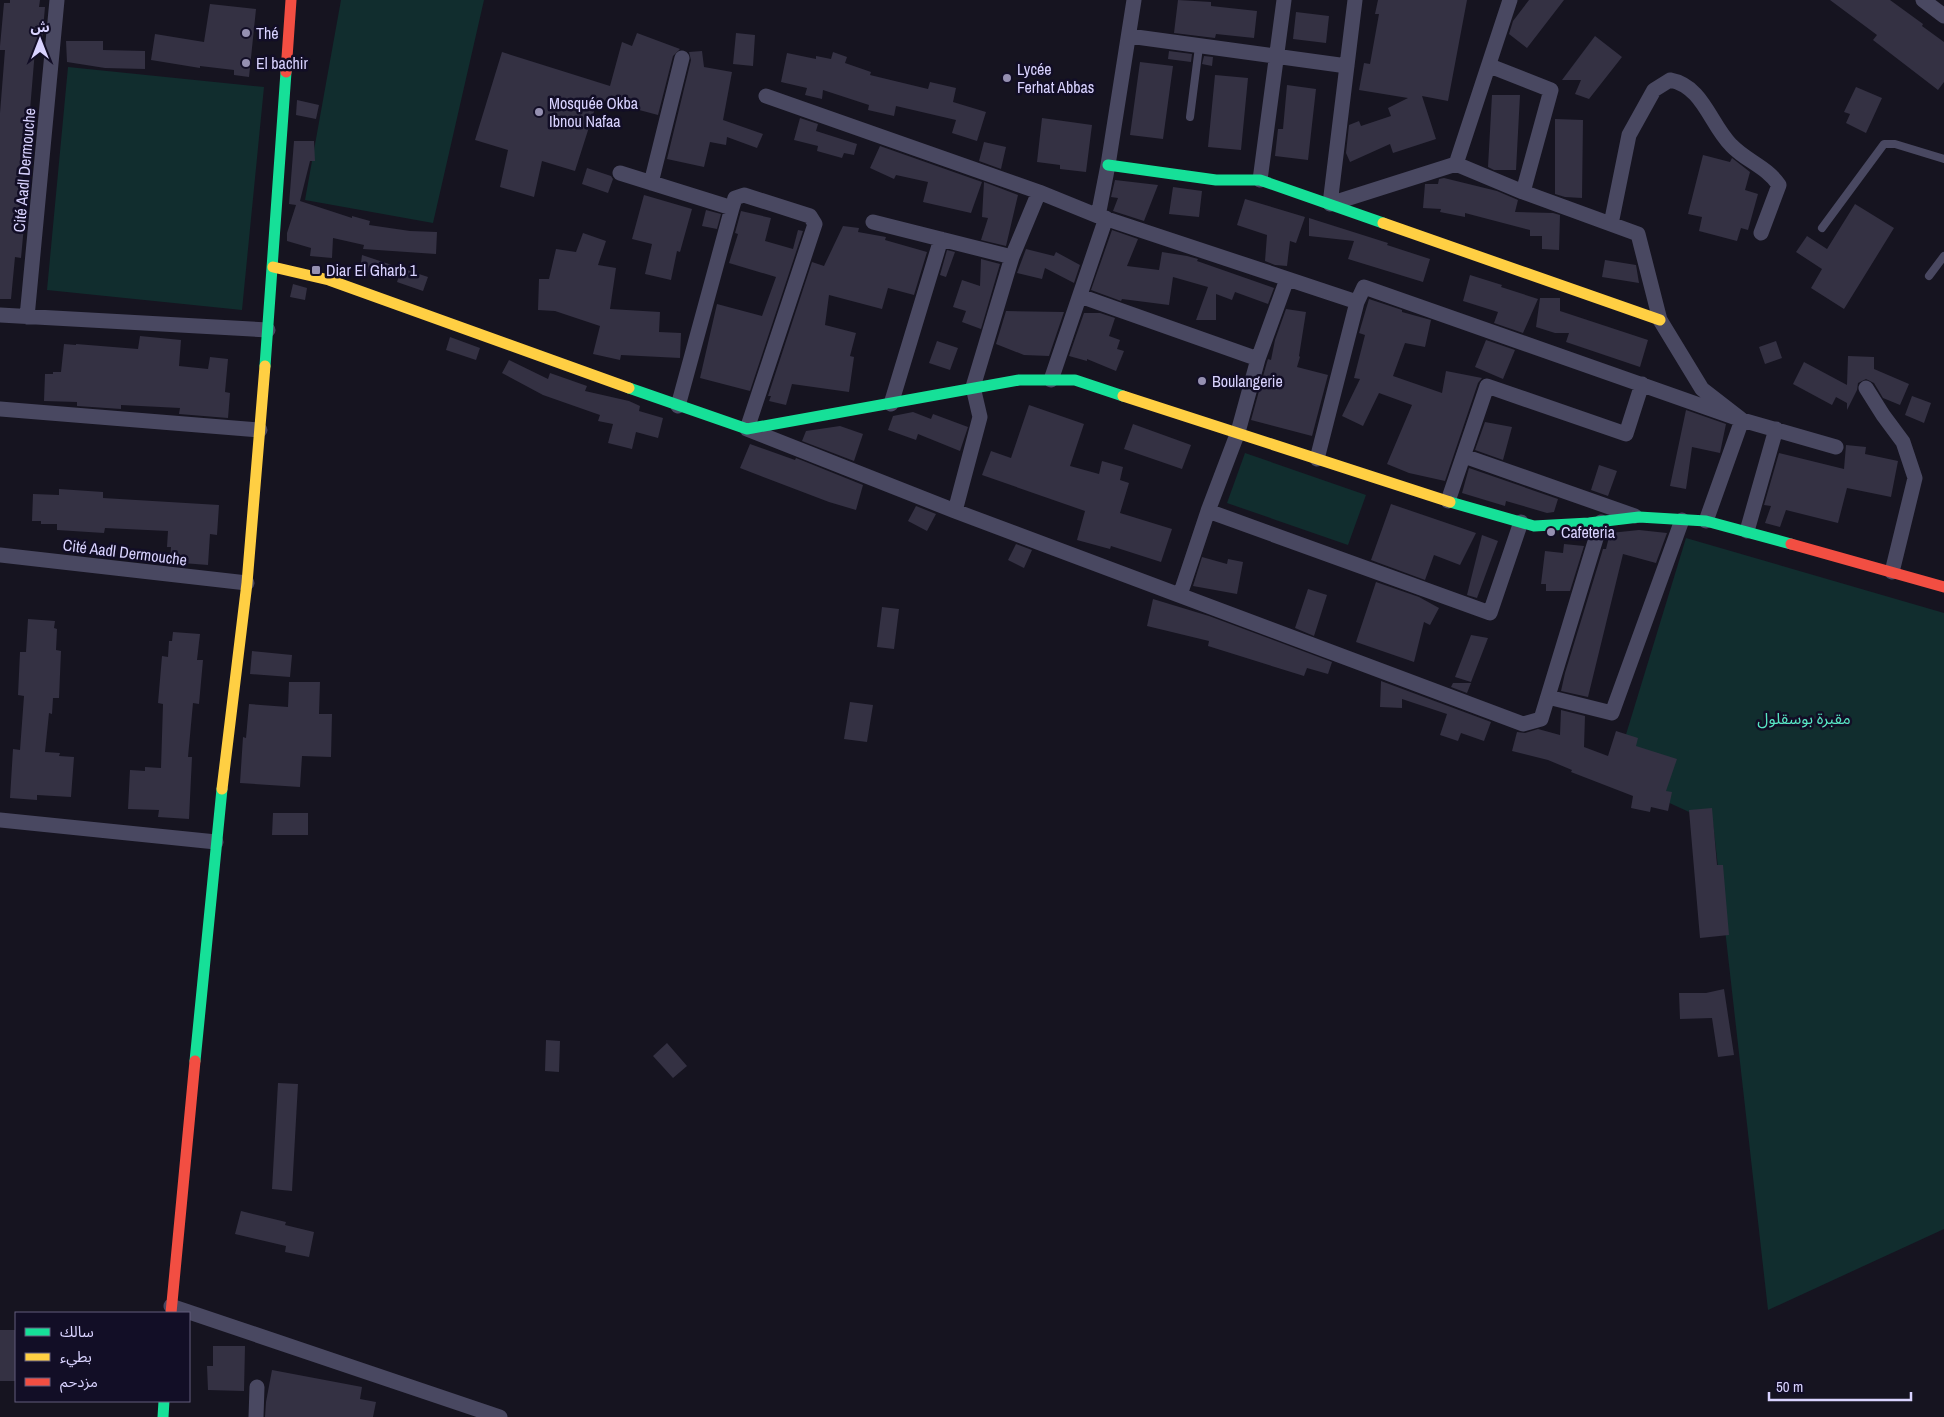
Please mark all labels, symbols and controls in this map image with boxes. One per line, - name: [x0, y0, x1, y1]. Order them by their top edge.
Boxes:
- north arrow: [15, 15, 65, 65]
- text: ش: [30, 18, 50, 36]
- place label: Thé: [256, 22, 279, 44]
- marker: Thé: [240, 27, 252, 39]
- place label: El bachir: [256, 52, 308, 74]
- marker: El bachir: [240, 57, 252, 69]
- place label: Lycée Ferhat Abbas: [1017, 58, 1094, 98]
- marker: Lycée Ferhat Abbas: [1001, 72, 1013, 84]
- place label: Mosquée Okba Ibnou Nafaa: [549, 92, 639, 132]
- marker: Mosquée Okba Ibnou Nafaa: [533, 106, 545, 118]
- street label: Cité Aadl Dermouche: [8, 107, 40, 233]
- place label: Diar El Gharb 1: [326, 259, 418, 281]
- marker: Diar El Gharb 1: [310, 264, 322, 276]
- place label: Boulangerie: [1212, 370, 1283, 392]
- marker: Boulangerie: [1196, 375, 1208, 387]
- place label: Cafeteria: [1561, 521, 1616, 543]
- marker: Cafeteria: [1545, 526, 1557, 538]
- street label: Cité Aadl Dermouche: [62, 533, 188, 571]
- park label: مقبرة بوسقلول: [1757, 707, 1851, 729]
- legend: [15, 1312, 190, 1402]
- text: سالك: [60, 1321, 94, 1342]
- text: بطيء: [60, 1346, 92, 1368]
- scale bar: [1769, 1370, 1912, 1402]
- text: مزدحم: [60, 1371, 98, 1393]
- text: 50 m: [1776, 1376, 1803, 1397]

